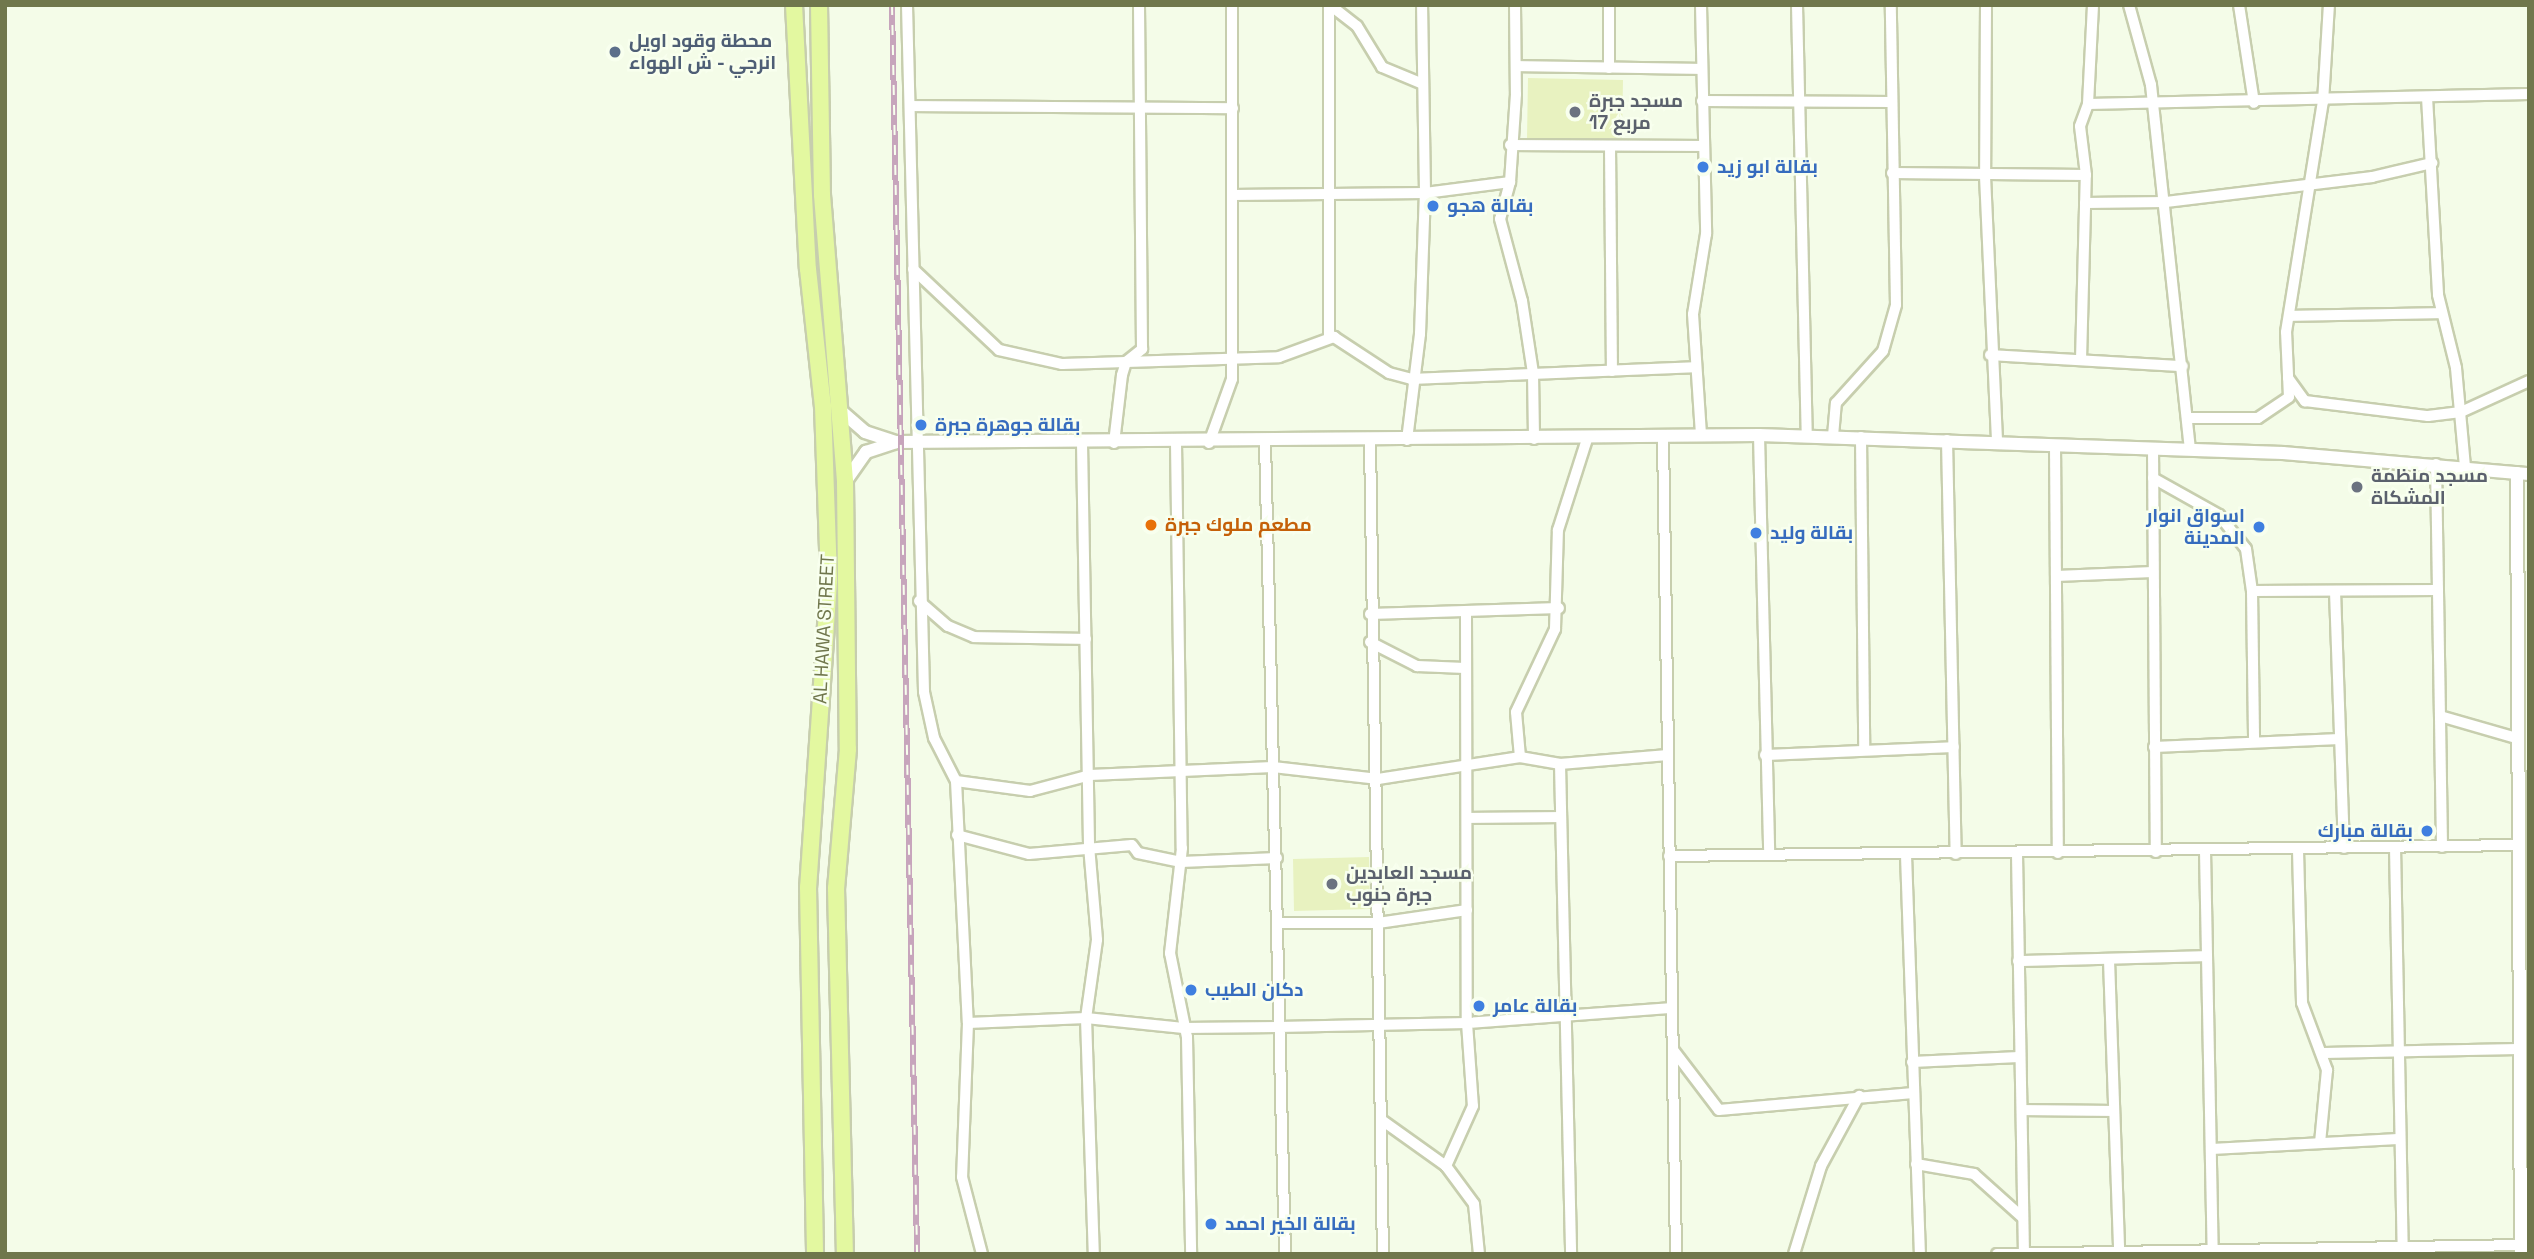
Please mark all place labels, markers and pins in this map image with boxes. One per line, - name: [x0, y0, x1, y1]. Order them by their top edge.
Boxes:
- place label: محطة وقود اويل انرجي - ش الهواء: [629, 30, 777, 74]
- marker: محطة وقود اويل انرجي - ش الهواء: [607, 44, 623, 60]
- place label: مسجد جبرة مربع 17: [1589, 90, 1683, 134]
- marker: مسجد جبرة مربع 17: [1567, 104, 1583, 120]
- place label: بقالة ابو زيد: [1717, 156, 1818, 178]
- marker: بقالة ابو زيد: [1695, 159, 1711, 175]
- place label: بقالة هجو: [1447, 195, 1533, 217]
- marker: بقالة هجو: [1425, 198, 1441, 214]
- place label: بقالة جوهرة جبرة: [935, 414, 1080, 436]
- marker: بقالة جوهرة جبرة: [913, 417, 929, 433]
- place label: مسجد منظمة المشكاة: [2371, 465, 2488, 509]
- marker: مسجد منظمة المشكاة: [2349, 479, 2365, 495]
- place label: اسواق انوار المدينة: [2146, 505, 2245, 549]
- place label: مطعم ملوك جبرة: [1165, 514, 1312, 536]
- marker: مطعم ملوك جبرة: [1143, 517, 1159, 533]
- marker: اسواق انوار المدينة: [2251, 519, 2267, 535]
- place label: بقالة وليد: [1770, 522, 1853, 544]
- marker: بقالة وليد: [1748, 525, 1764, 541]
- place label: بقالة مبارك: [2318, 820, 2413, 842]
- marker: بقالة مبارك: [2419, 823, 2435, 839]
- place label: مسجد العابدين جبرة جنوب: [1346, 862, 1472, 906]
- marker: مسجد العابدين جبرة جنوب: [1324, 876, 1340, 892]
- place label: دكان الطيب: [1205, 979, 1303, 1001]
- marker: دكان الطيب: [1183, 982, 1199, 998]
- place label: بقالة عامر: [1493, 995, 1577, 1017]
- marker: بقالة عامر: [1471, 998, 1487, 1014]
- place label: بقالة الخير احمد: [1225, 1213, 1356, 1235]
- marker: بقالة الخير احمد: [1203, 1216, 1219, 1232]

